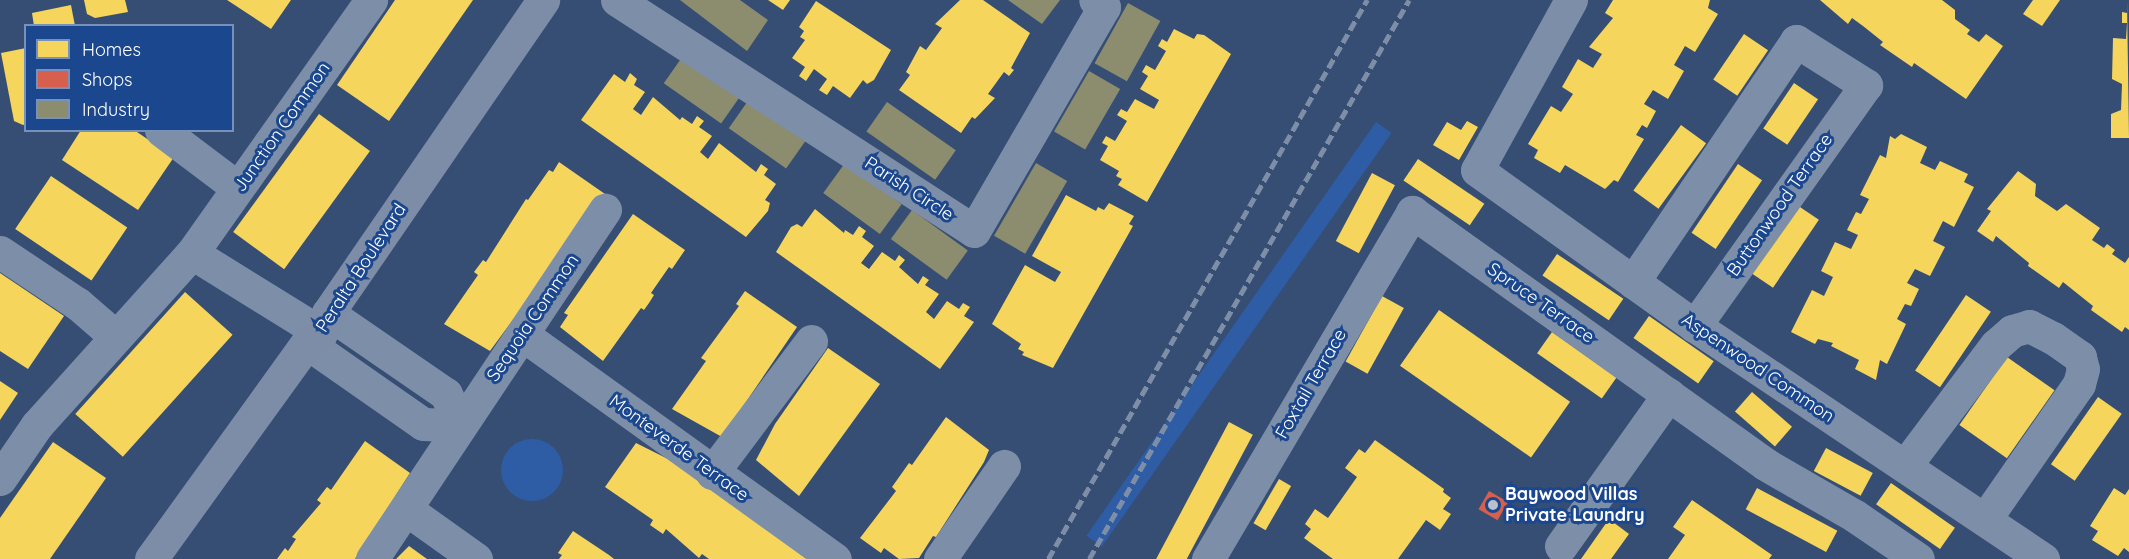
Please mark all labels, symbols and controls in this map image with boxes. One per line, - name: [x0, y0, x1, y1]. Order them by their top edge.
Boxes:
- legend: [24, 24, 234, 132]
- text: Homes: [82, 38, 141, 61]
- street label: Junction Common: [229, 58, 335, 196]
- text: Shops: [82, 68, 133, 91]
- text: Industry: [82, 98, 150, 121]
- street label: Buttonwood Terrace: [1723, 129, 1837, 281]
- street label: Parish Circle: [861, 152, 957, 226]
- street label: Peralta Boulevard: [311, 200, 411, 336]
- street label: Sequoia Common: [482, 250, 584, 386]
- street label: Spruce Terrace: [1483, 258, 1599, 348]
- street label: Aspenwood Common: [1678, 309, 1838, 427]
- street label: Foxtail Terrace: [1271, 325, 1351, 443]
- street label: Monteverde Terrace: [605, 390, 753, 506]
- place label: Baywood Villas Private Laundry: [1505, 484, 1644, 526]
- marker: Baywood Villas Private Laundry: [1486, 498, 1500, 512]

